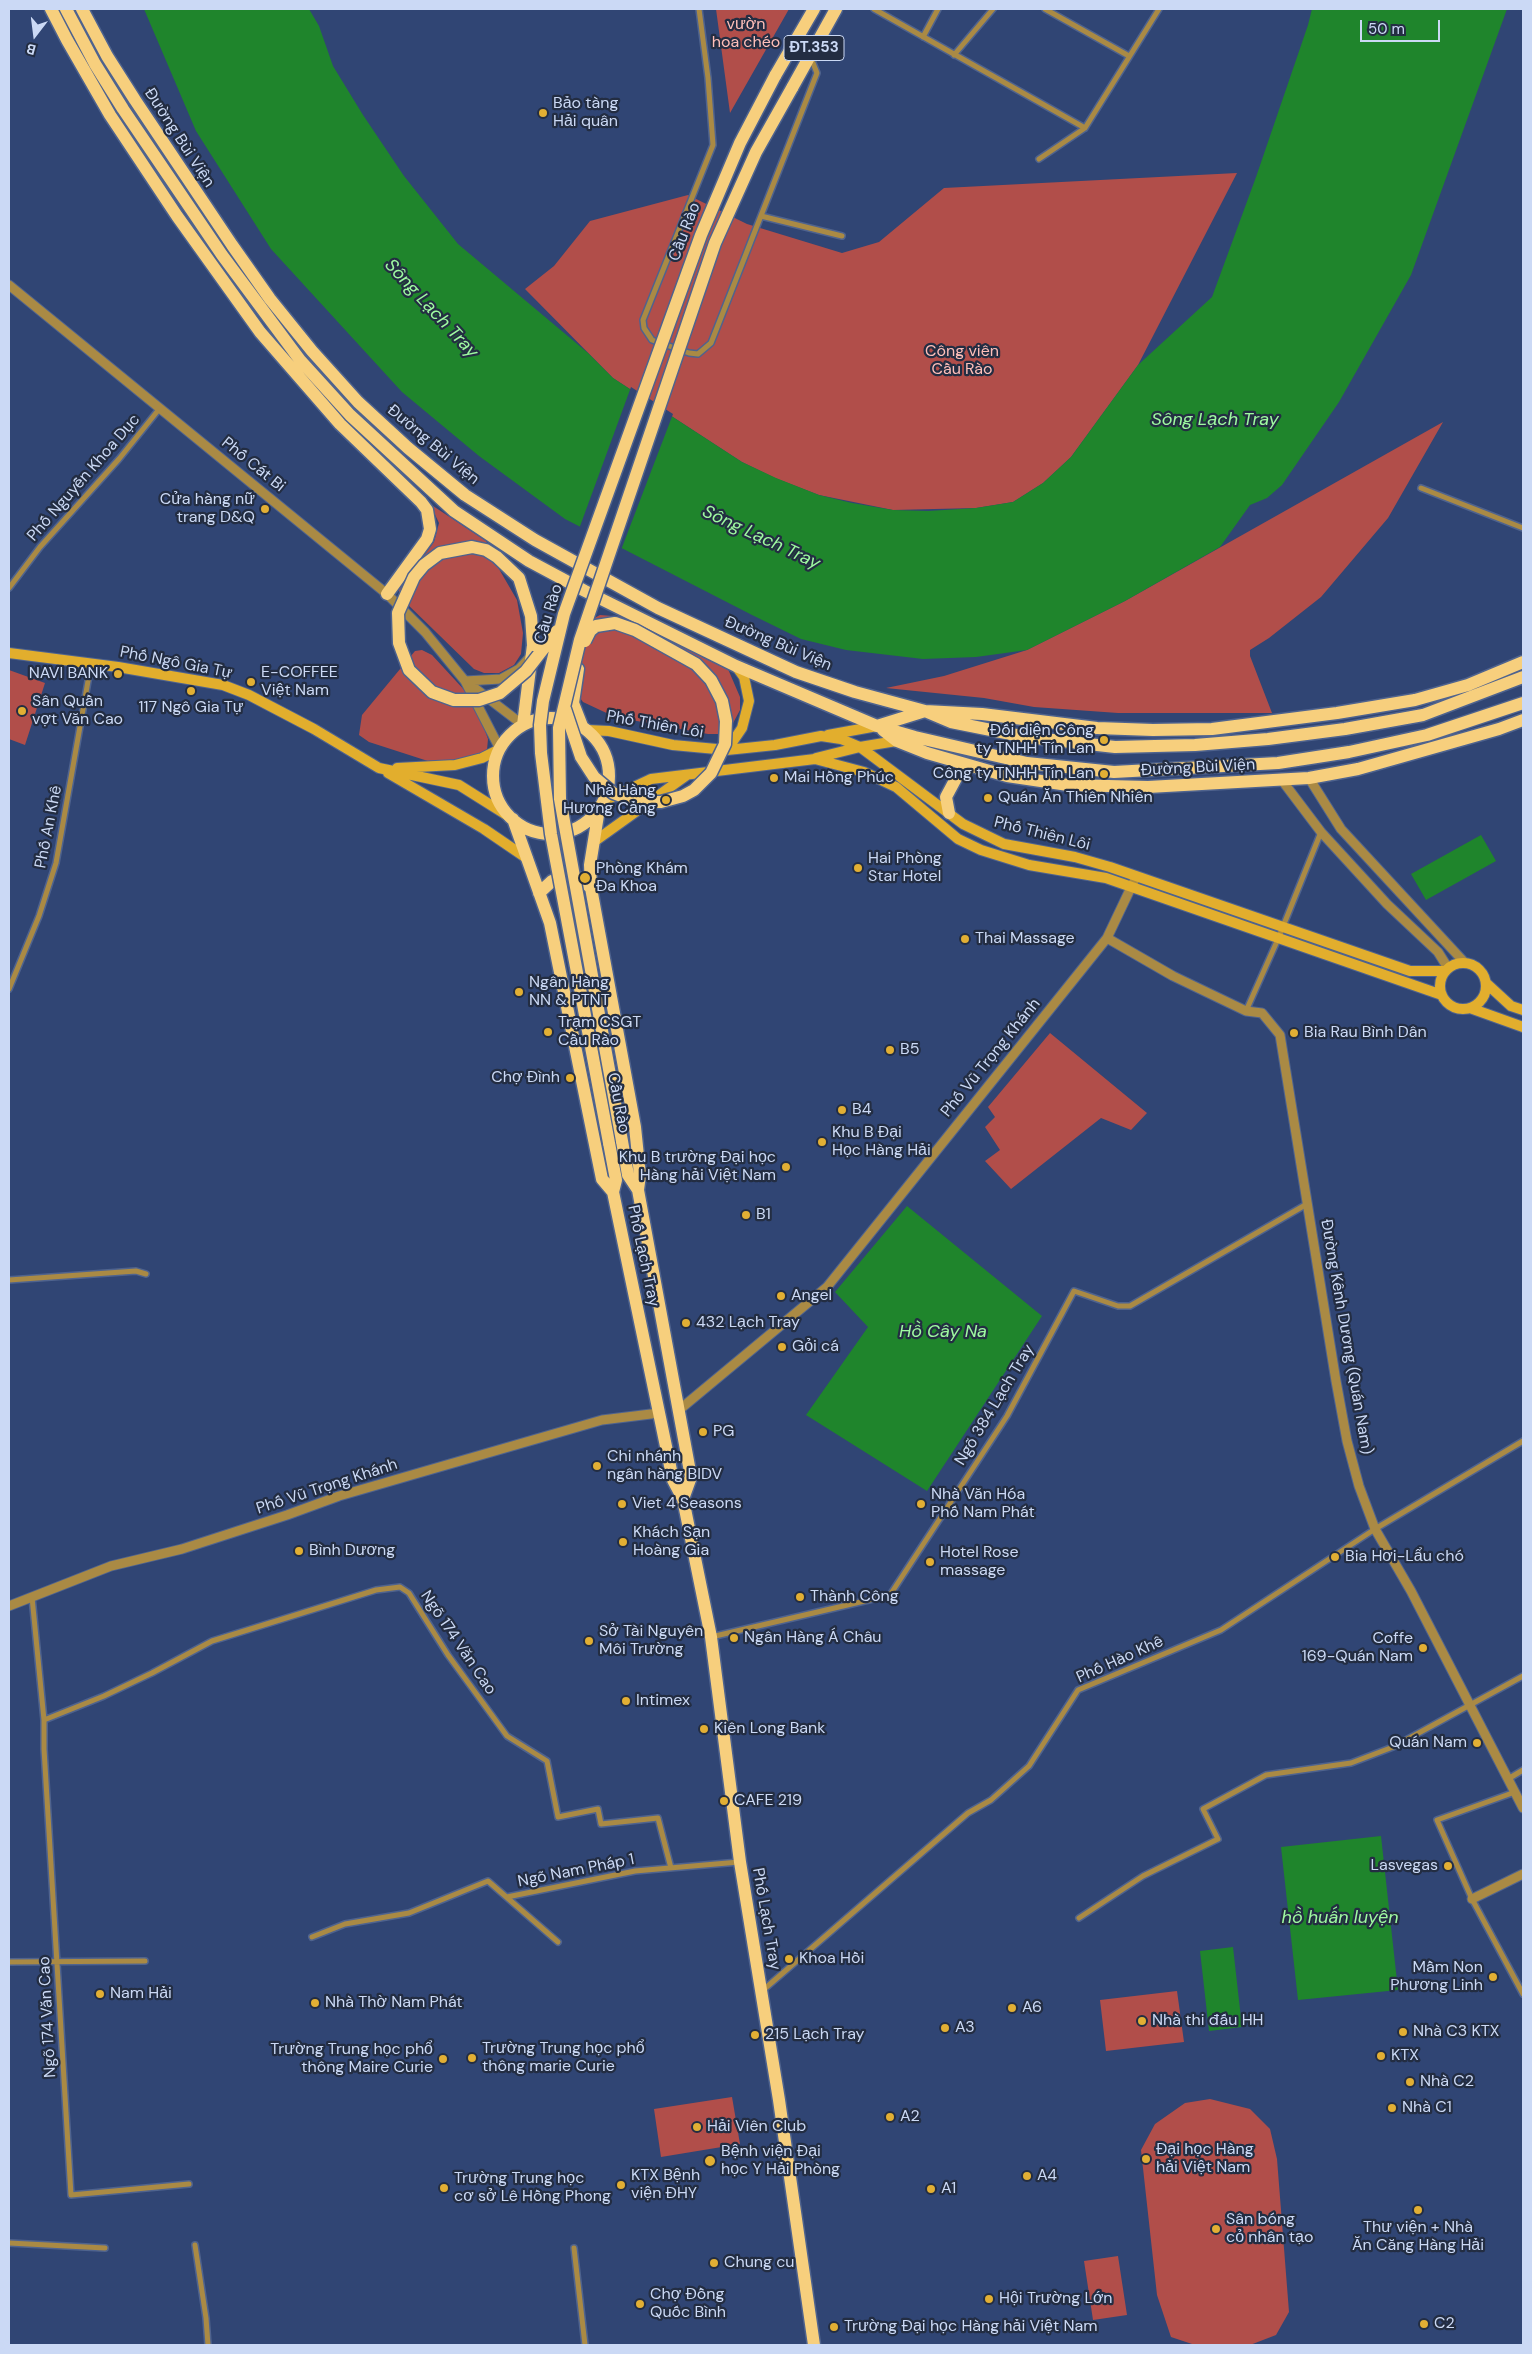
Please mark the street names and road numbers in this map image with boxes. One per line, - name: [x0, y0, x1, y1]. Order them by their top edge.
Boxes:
- road number: ĐT.353: [784, 36, 844, 60]
- street label: Đường Bùi Viện: [140, 86, 218, 190]
- street label: Cầu Rào: [665, 200, 705, 264]
- street label: Đường Bùi Viện: [384, 401, 482, 489]
- street label: Phố Nguyễn Khoa Dục: [23, 410, 145, 546]
- street label: Phố Cát Bi: [217, 434, 289, 496]
- street label: Cầu Rào: [531, 582, 567, 646]
- street label: Đường Bùi Viện: [722, 613, 834, 675]
- street label: Phố Ngô Gia Tự: [119, 643, 233, 683]
- street label: Phố Thiên Lôi: [605, 707, 705, 743]
- street label: Đường Bùi Viện: [1141, 755, 1255, 781]
- street label: Phố An Khê: [32, 784, 66, 870]
- street label: Phố Thiên Lôi: [992, 813, 1092, 855]
- street label: Phố Vũ Trọng Khánh: [937, 995, 1045, 1121]
- street label: Cầu Rào: [603, 1071, 633, 1135]
- street label: Phố Lạch Tray: [623, 1203, 663, 1309]
- street label: Đường Kênh Dương (Quán Nam): [1316, 1220, 1376, 1454]
- street label: Ngõ 384 Lạch Tray: [951, 1341, 1039, 1469]
- street label: Phố Vũ Trọng Khánh: [254, 1455, 400, 1519]
- street label: Ngõ 174 Văn Cao: [416, 1587, 500, 1699]
- street label: Phố Hào Khê: [1074, 1632, 1166, 1688]
- street label: Ngõ Nam Pháp 1: [516, 1850, 636, 1892]
- street label: Phố Lạch Tray: [748, 1866, 784, 1972]
- street label: Ngõ 174 Văn Cao: [35, 1956, 61, 2078]

